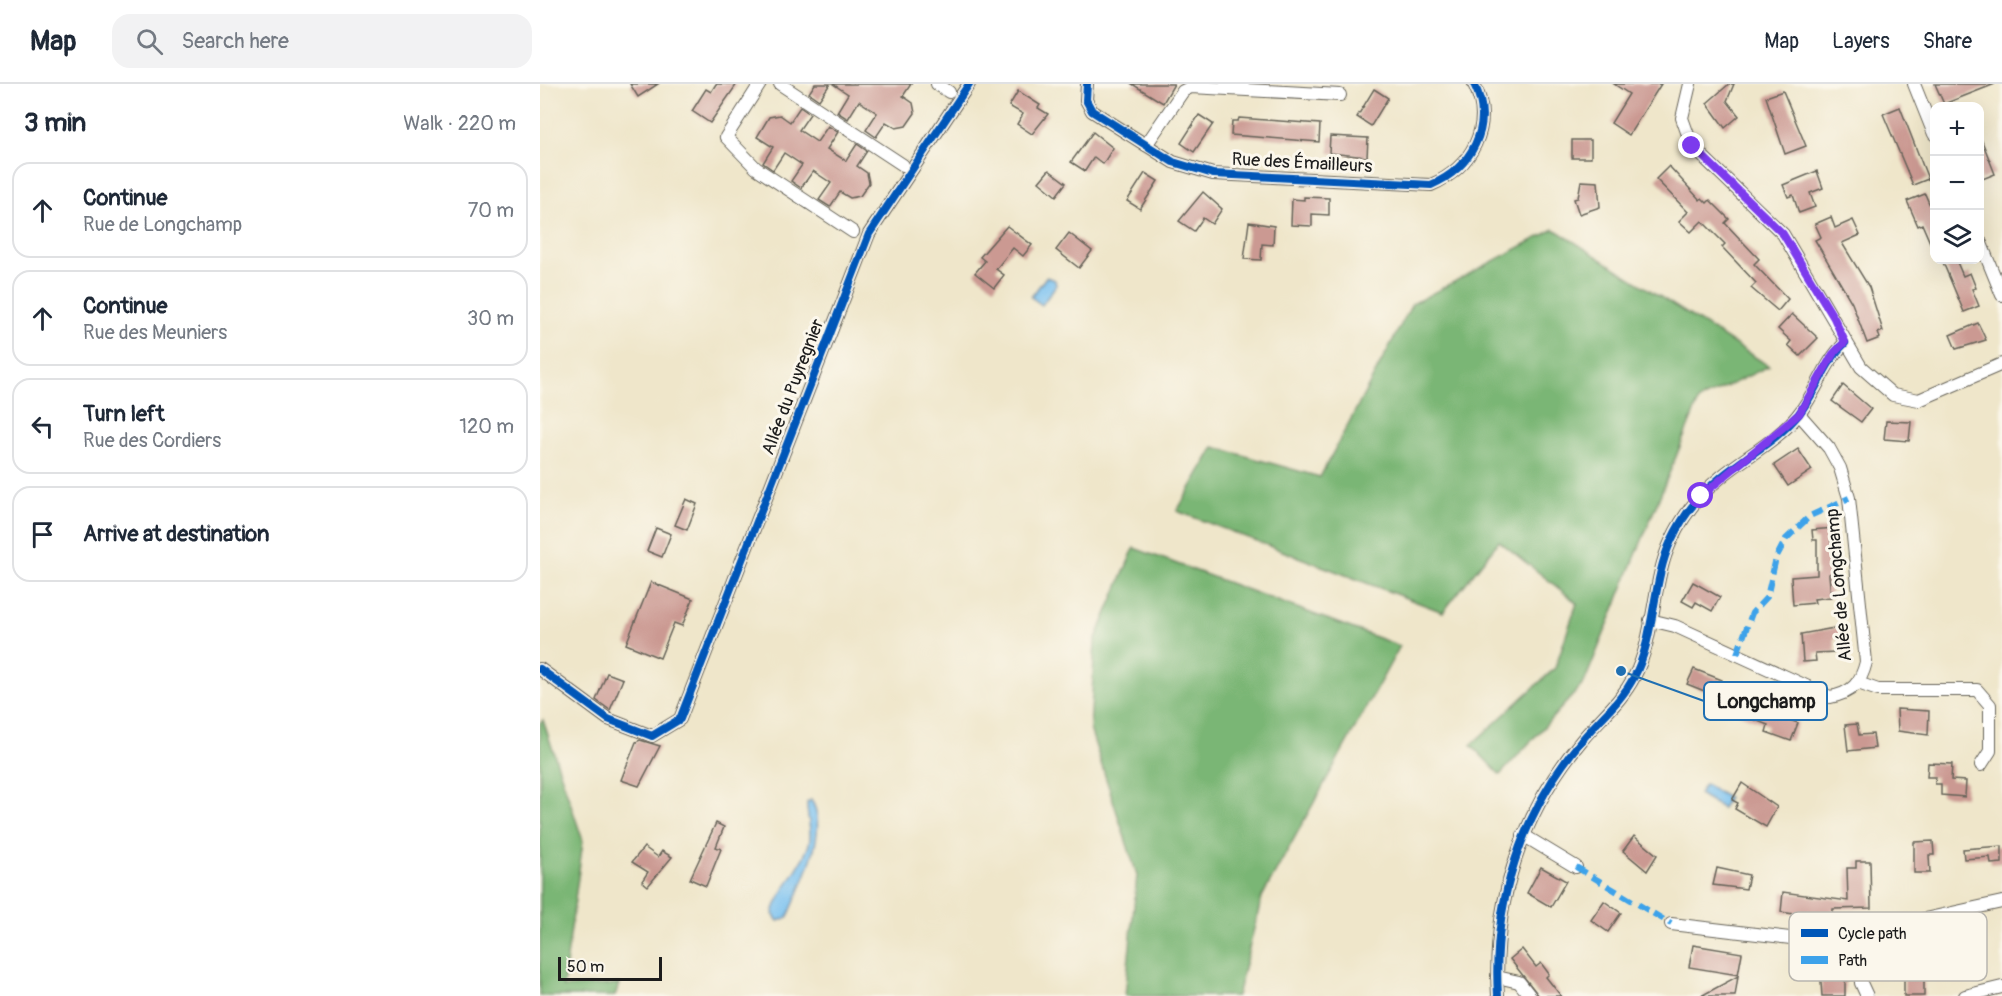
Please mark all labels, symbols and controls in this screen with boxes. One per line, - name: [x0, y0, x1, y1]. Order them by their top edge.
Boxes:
- search box: [112, 14, 532, 68]
- text: Map: [30, 24, 76, 59]
- icon: search: [133, 25, 166, 58]
- text: Search here: [181, 27, 289, 55]
- text: Map: [1764, 28, 1799, 55]
- text: Layers: [1832, 28, 1890, 55]
- text: Share: [1923, 28, 1972, 55]
- map controls: [1930, 102, 1984, 264]
- button: +: [1930, 102, 1984, 156]
- text: 3 min: [24, 107, 86, 139]
- text: Walk · 220 m: [403, 111, 516, 136]
- route end: [1678, 132, 1704, 158]
- street label: Rue des Émailleurs: [1231, 148, 1373, 178]
- button: −: [1930, 156, 1984, 210]
- text: Continue: [83, 184, 167, 212]
- icon: ahead: [26, 194, 59, 227]
- text: 70 m: [468, 198, 514, 223]
- button: layers: [1930, 210, 1984, 264]
- text: Rue de Longchamp: [83, 212, 242, 237]
- text: Continue: [83, 292, 167, 320]
- icon: ahead: [26, 302, 59, 335]
- text: 30 m: [467, 306, 514, 331]
- street label: Allée du Puyregnier: [757, 315, 830, 458]
- text: Rue des Meuniers: [83, 320, 227, 345]
- text: Turn left: [83, 400, 165, 428]
- icon: left: [26, 410, 59, 443]
- text: 120 m: [459, 414, 514, 439]
- text: Rue des Cordiers: [83, 428, 221, 453]
- route start: [1687, 482, 1713, 508]
- street label: Allée de Longchamp: [1821, 507, 1857, 663]
- icon: arrive: [26, 518, 59, 551]
- text: Arrive at destination: [83, 520, 269, 548]
- callout: Longchamp: [1704, 682, 1827, 720]
- text: Longchamp: [1716, 689, 1816, 714]
- legend: [1789, 912, 1987, 981]
- text: Cycle path: [1838, 924, 1906, 944]
- text: Path: [1838, 951, 1867, 971]
- scale bar: [558, 954, 662, 982]
- text: 50 m: [567, 957, 604, 977]

